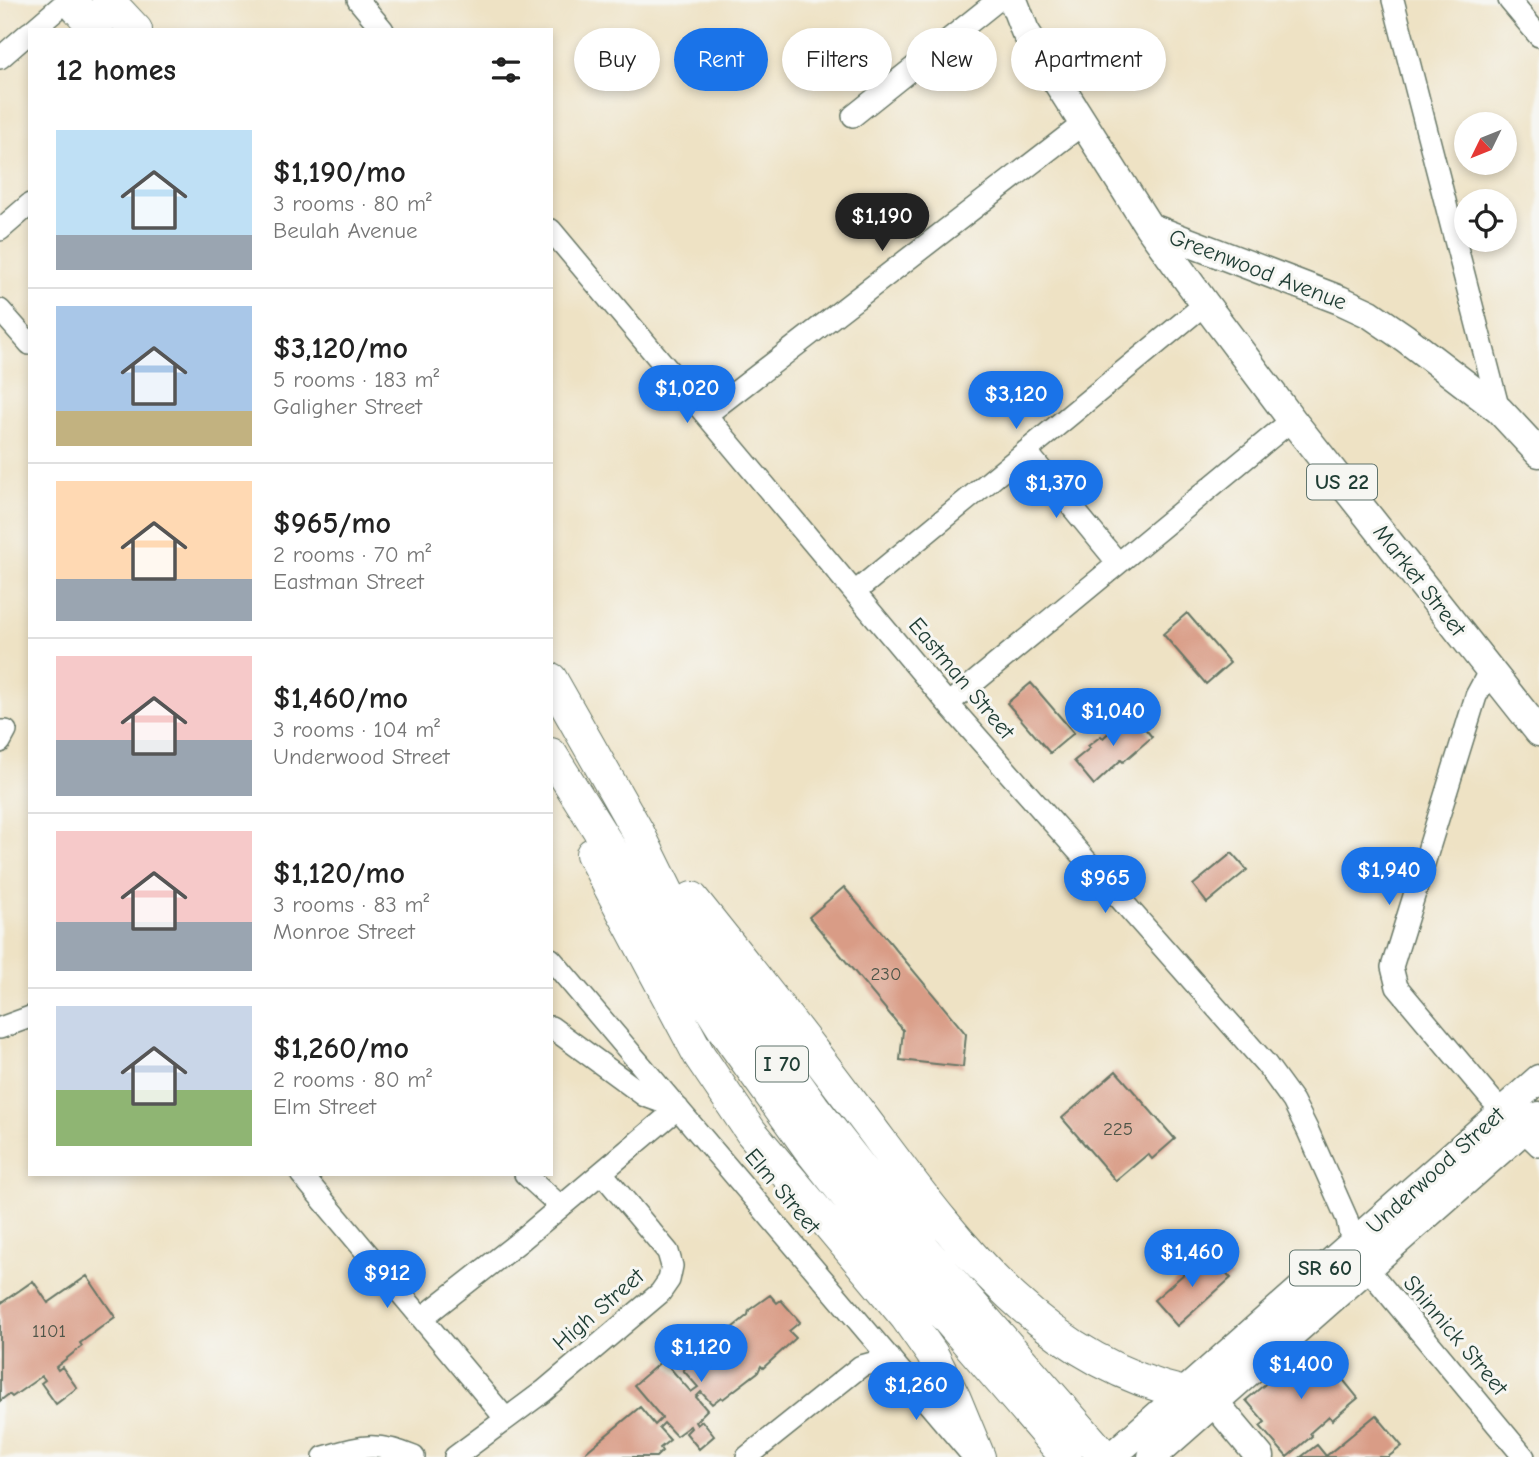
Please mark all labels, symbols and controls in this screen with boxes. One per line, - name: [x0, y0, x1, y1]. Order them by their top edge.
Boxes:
- chip: Buy: [574, 28, 660, 91]
- chip: Rent: [674, 28, 768, 91]
- chip: Filters: [782, 28, 892, 91]
- chip: New: [906, 28, 997, 91]
- chip: Apartment: [1011, 28, 1166, 91]
- icon: filters: [487, 51, 525, 89]
- text: 12 homes: [56, 53, 176, 88]
- north arrow: [1454, 112, 1517, 175]
- map controls: [1454, 112, 1517, 252]
- text: $1,190/mo: [273, 155, 406, 190]
- icon: home: [112, 158, 196, 242]
- button: locate: [1454, 189, 1517, 252]
- text: 3 rooms · 80 m²: [273, 190, 432, 217]
- pin: $1,190: [825, 194, 939, 253]
- text: $1,190: [851, 202, 913, 229]
- text: Beulah Avenue: [273, 217, 418, 244]
- street label: Greenwood Avenue: [1165, 223, 1351, 316]
- text: $3,120/mo: [273, 331, 408, 366]
- icon: home: [112, 334, 196, 418]
- text: 5 rooms · 183 m²: [273, 366, 439, 393]
- pin: $1,020: [630, 366, 744, 425]
- pin: $3,120: [959, 372, 1073, 431]
- text: $1,020: [654, 374, 720, 401]
- text: $3,120: [984, 380, 1048, 407]
- text: Galigher Street: [273, 393, 422, 420]
- pin: $1,370: [999, 461, 1113, 520]
- road number: US 22: [1307, 464, 1377, 500]
- text: $1,370: [1025, 469, 1087, 496]
- text: $965/mo: [273, 506, 391, 541]
- icon: home: [112, 509, 196, 593]
- street label: Market Street: [1368, 519, 1472, 643]
- text: 2 rooms · 70 m²: [273, 541, 431, 568]
- text: Eastman Street: [273, 568, 424, 595]
- street label: Eastman Street: [903, 612, 1021, 746]
- text: $1,460/mo: [273, 681, 408, 716]
- icon: home: [112, 684, 196, 768]
- pin: $1,040: [1056, 688, 1170, 748]
- text: $1,040: [1081, 697, 1145, 724]
- text: 3 rooms · 104 m²: [273, 716, 440, 743]
- text: Underwood Street: [273, 743, 450, 770]
- pin: $1,940: [1332, 848, 1446, 907]
- text: $1,120/mo: [273, 856, 405, 891]
- pin: $965: [1064, 856, 1146, 915]
- text: $1,940: [1357, 856, 1421, 883]
- icon: home: [112, 859, 196, 943]
- text: $965: [1080, 864, 1130, 891]
- text: 3 rooms · 83 m²: [273, 891, 429, 918]
- text: Monroe Street: [273, 918, 415, 945]
- house number: 230: [870, 963, 902, 985]
- text: $1,260/mo: [273, 1031, 409, 1066]
- icon: home: [112, 1034, 196, 1118]
- road number: I 70: [756, 1046, 808, 1082]
- text: 2 rooms · 80 m²: [273, 1066, 432, 1093]
- text: Elm Street: [273, 1093, 376, 1120]
- street label: Underwood Street: [1361, 1100, 1511, 1239]
- house number: 225: [1103, 1118, 1133, 1140]
- street label: Elm Street: [739, 1143, 827, 1241]
- pin: $1,460: [1135, 1230, 1249, 1289]
- text: $1,460: [1160, 1238, 1224, 1265]
- pin: $912: [346, 1250, 428, 1310]
- road number: SR 60: [1290, 1250, 1360, 1286]
- text: $912: [364, 1259, 410, 1286]
- street label: High Street: [547, 1262, 650, 1356]
- street label: Shinnick Street: [1398, 1270, 1515, 1402]
- house number: 1101: [32, 1320, 66, 1342]
- pin: $1,120: [644, 1324, 758, 1384]
- text: $1,120: [671, 1333, 731, 1360]
- pin: $1,400: [1244, 1342, 1358, 1401]
- text: $1,400: [1269, 1350, 1333, 1377]
- pin: $1,260: [859, 1362, 973, 1422]
- text: $1,260: [884, 1371, 948, 1398]

